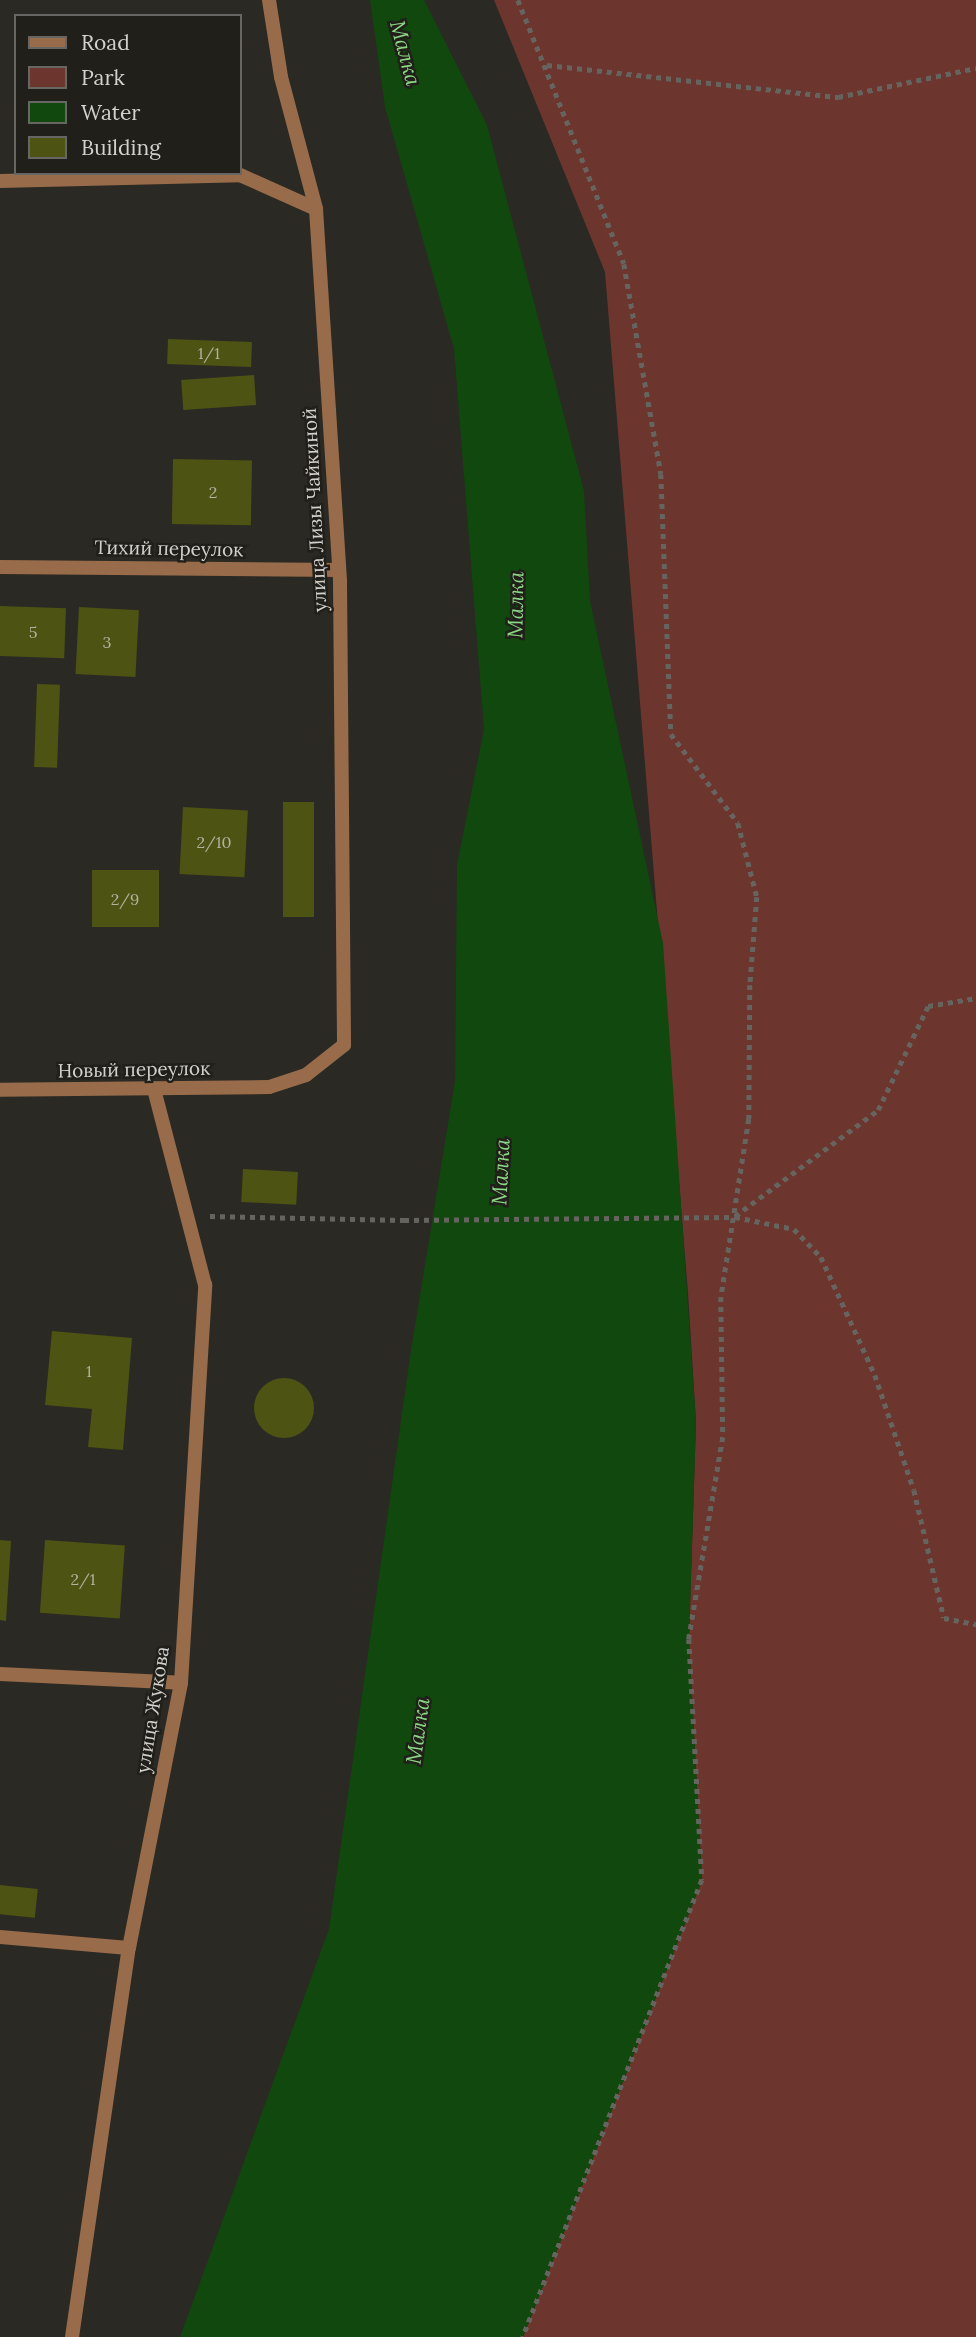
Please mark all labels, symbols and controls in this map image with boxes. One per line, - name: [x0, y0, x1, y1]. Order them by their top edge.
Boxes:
- legend: [14, 14, 242, 175]
- water label: Малка: [384, 18, 426, 88]
- text: Road: [81, 29, 130, 56]
- text: Park: [81, 64, 125, 91]
- text: Water: [81, 99, 140, 126]
- text: Building: [81, 134, 161, 161]
- house number: 1/1: [198, 343, 220, 363]
- street label: улица Лизы Чайкиной: [298, 407, 332, 613]
- house number: 2: [209, 482, 217, 502]
- street label: Тихий переулок: [94, 536, 244, 562]
- water label: Малка: [503, 572, 529, 638]
- house number: 5: [29, 622, 37, 642]
- house number: 3: [103, 632, 111, 652]
- house number: 2/10: [196, 832, 232, 852]
- house number: 2/9: [111, 889, 139, 909]
- street label: Новый переулок: [58, 1057, 210, 1083]
- water label: Малка: [487, 1138, 515, 1206]
- house number: 1: [86, 1361, 92, 1381]
- house number: 2/1: [70, 1569, 96, 1589]
- street label: улица Жукова: [132, 1645, 174, 1775]
- water label: Малка: [401, 1696, 435, 1766]

